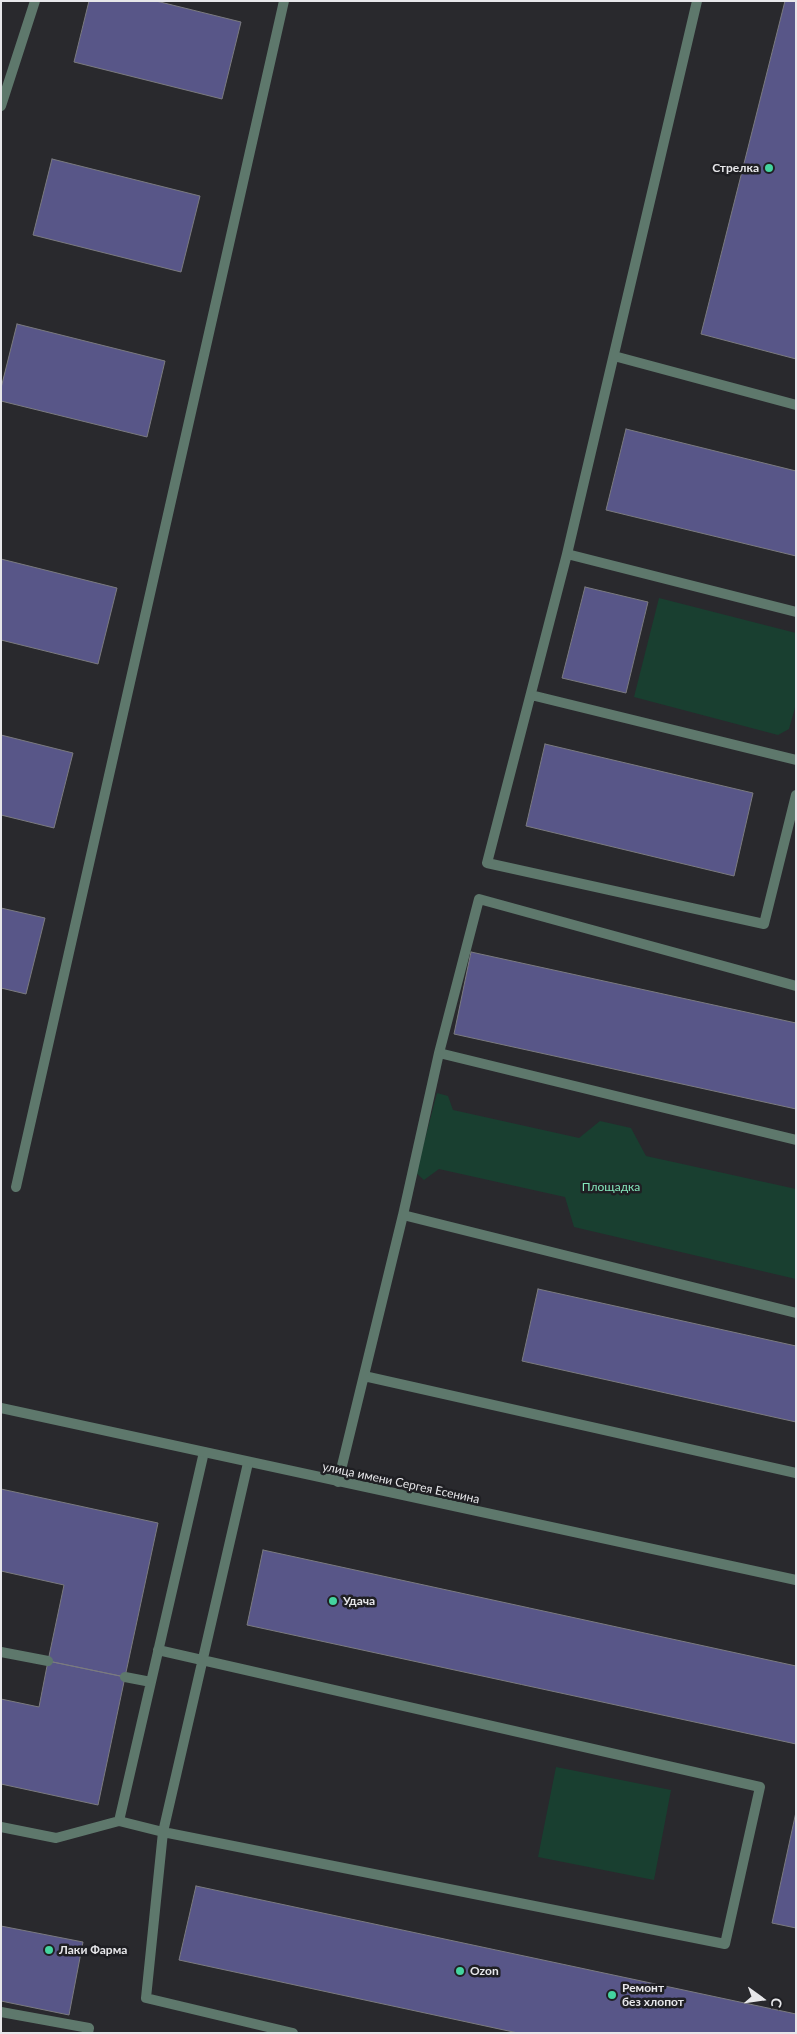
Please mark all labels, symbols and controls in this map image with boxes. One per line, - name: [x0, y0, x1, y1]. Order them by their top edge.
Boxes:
- place label: Стрелка: [712, 161, 759, 175]
- marker: Стрелка: [763, 162, 775, 174]
- park label: Площадка: [582, 1180, 640, 1194]
- street label: улица имени Сергея Есенина: [321, 1459, 481, 1507]
- place label: Удача: [343, 1594, 375, 1608]
- marker: Удача: [327, 1595, 339, 1607]
- place label: Лаки Фарма: [59, 1943, 127, 1957]
- marker: Лаки Фарма: [43, 1944, 55, 1956]
- place label: Ozon: [470, 1964, 499, 1978]
- marker: Ozon: [454, 1965, 466, 1977]
- north arrow: [737, 1974, 787, 2024]
- place label: Ремонт без хлопот: [622, 1981, 684, 2009]
- marker: Ремонт без хлопот: [606, 1989, 618, 2001]
- text: С: [768, 1996, 786, 2009]

